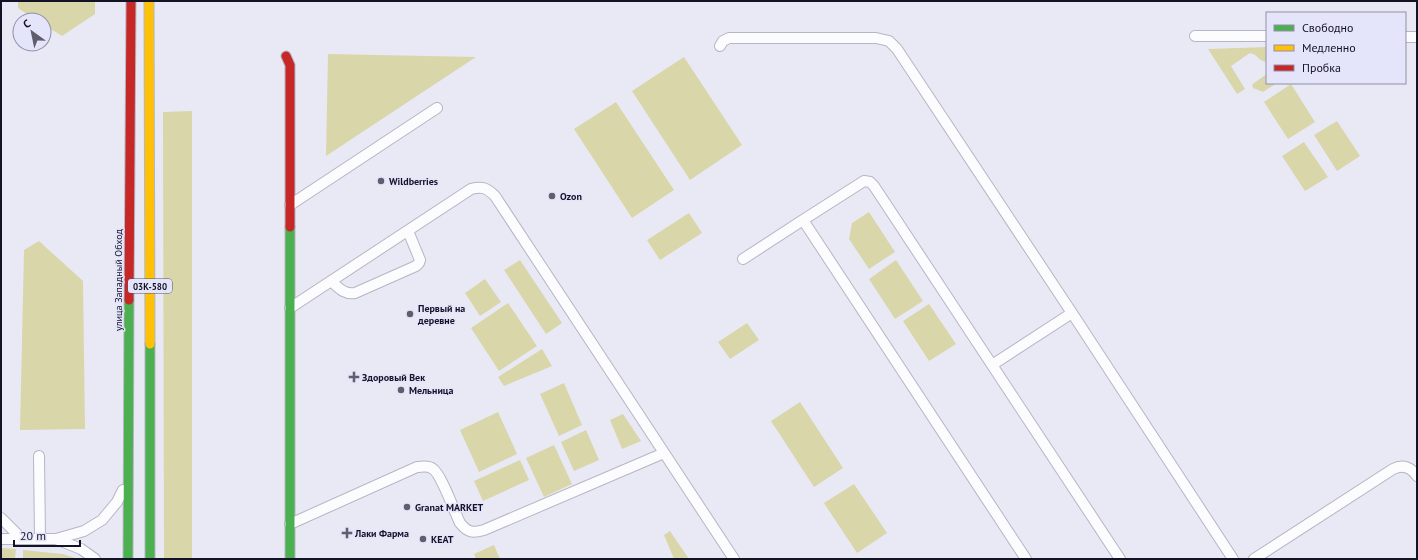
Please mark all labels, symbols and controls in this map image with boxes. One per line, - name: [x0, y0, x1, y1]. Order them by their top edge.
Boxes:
- north arrow: [12, 12, 52, 52]
- legend: [1266, 12, 1406, 84]
- text: С: [20, 16, 33, 31]
- text: Свободно: [1302, 20, 1353, 35]
- text: Медленно: [1302, 40, 1356, 55]
- text: Пробка: [1302, 60, 1341, 75]
- place label: Wildberries: [389, 175, 438, 188]
- marker: Wildberries: [376, 176, 386, 186]
- place label: Ozon: [560, 190, 582, 203]
- marker: Ozon: [547, 191, 557, 201]
- street label: улица Западный Обход: [112, 228, 125, 331]
- road number: 03К-580: [128, 279, 172, 293]
- place label: Первый на деревне: [417, 302, 465, 327]
- marker: Первый на деревне: [405, 309, 415, 319]
- place label: Здоровый Век: [362, 371, 425, 384]
- marker: Здоровый Век: [349, 372, 359, 382]
- place label: Мельница: [409, 384, 453, 397]
- marker: Мельница: [396, 385, 406, 395]
- place label: Granat MARKET: [415, 501, 483, 514]
- marker: Granat MARKET: [402, 502, 412, 512]
- scale bar: [14, 522, 80, 548]
- place label: Лаки Фарма: [354, 527, 409, 540]
- text: 20 m: [20, 528, 46, 543]
- marker: Лаки Фарма: [342, 528, 352, 538]
- place label: КЕАТ: [431, 533, 454, 546]
- marker: КЕАТ: [418, 534, 428, 544]

